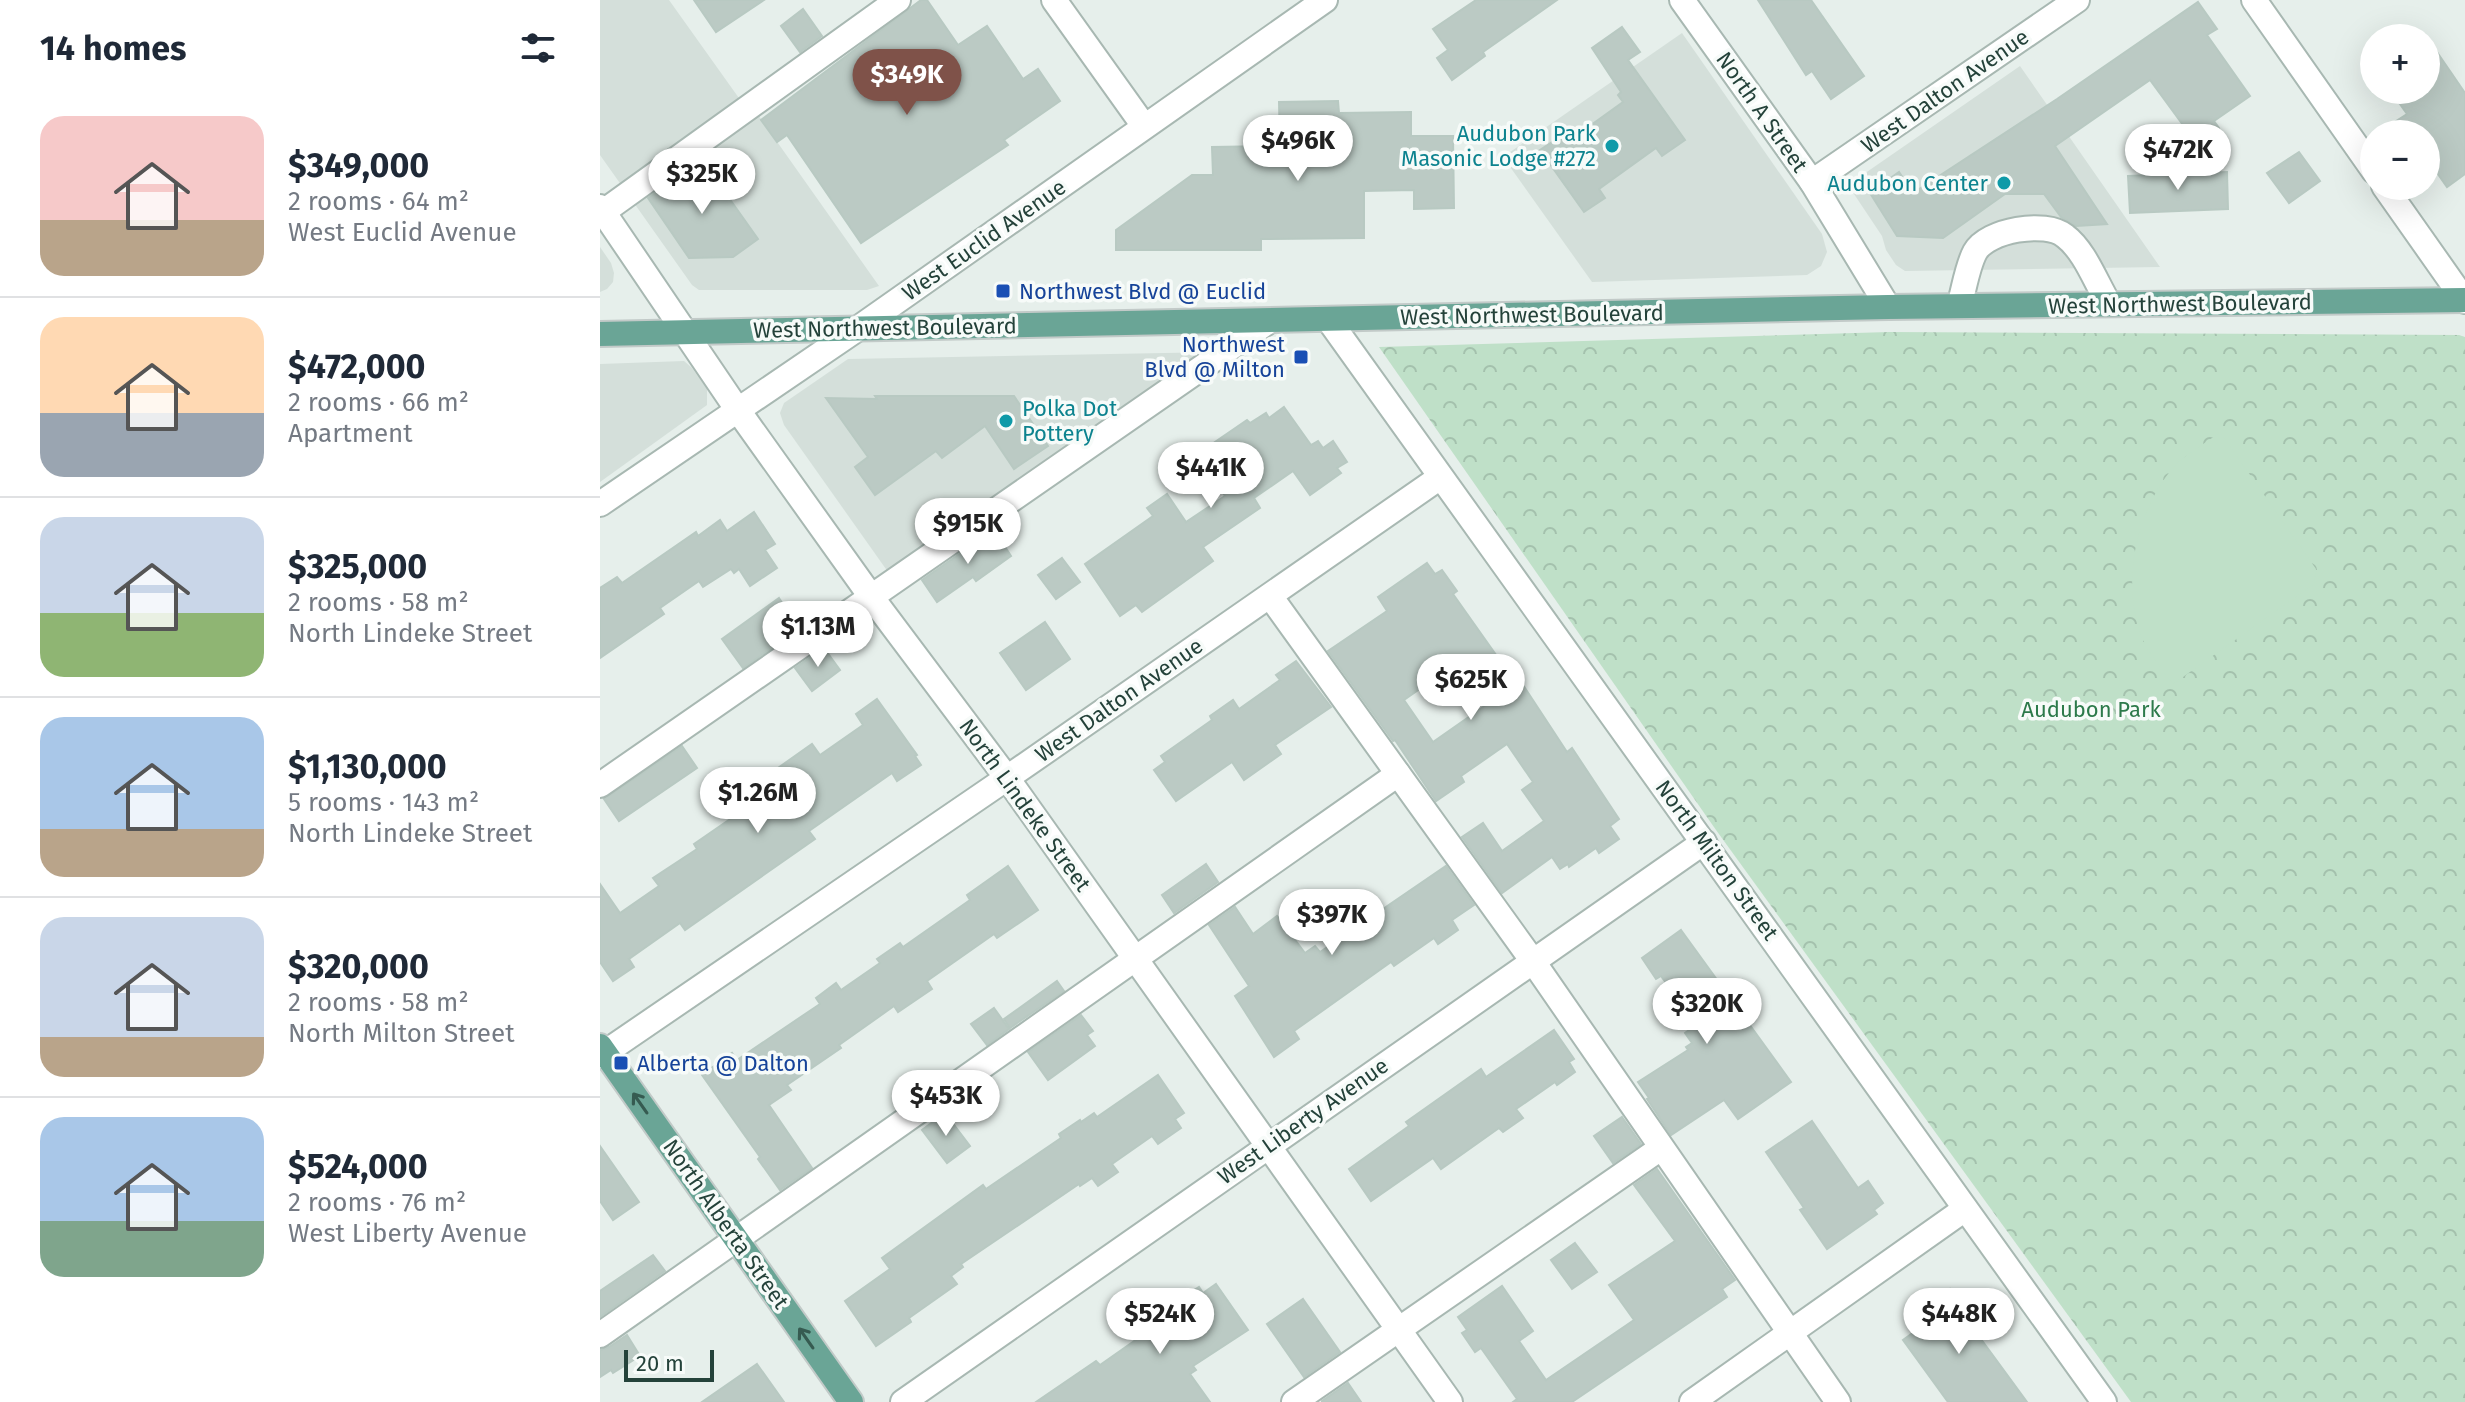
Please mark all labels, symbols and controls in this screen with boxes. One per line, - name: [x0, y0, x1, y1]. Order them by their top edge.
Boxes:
- street label: West Dalton Avenue: [1856, 23, 2034, 159]
- map controls: [2360, 24, 2440, 200]
- button: +: [2360, 24, 2440, 104]
- icon: filters: [516, 26, 560, 70]
- text: 14 homes: [40, 28, 186, 69]
- street label: North A Street: [1710, 46, 1814, 178]
- pin: $349K: [851, 49, 963, 117]
- text: $349K: [871, 59, 943, 90]
- pin: $496K: [1242, 115, 1354, 183]
- place label: Audubon Park Masonic Lodge #272: [1401, 120, 1597, 172]
- button: −: [2360, 120, 2440, 200]
- pin: $472K: [2122, 124, 2234, 192]
- text: $496K: [1261, 125, 1335, 156]
- text: $472K: [2143, 134, 2213, 165]
- marker: Audubon Park Masonic Lodge #272: [1603, 137, 1621, 155]
- text: $349,000: [288, 145, 429, 186]
- icon: home: [104, 148, 200, 244]
- pin: $325K: [646, 148, 758, 216]
- text: $325K: [666, 158, 738, 189]
- place label: Audubon Center: [1827, 170, 1988, 197]
- street label: West Euclid Avenue: [897, 173, 1071, 307]
- marker: Audubon Center: [1995, 174, 2013, 192]
- text: 2 rooms · 64 m²: [288, 186, 469, 217]
- text: West Euclid Avenue: [288, 217, 517, 248]
- place label: Northwest Blvd @ Euclid: [1019, 278, 1266, 305]
- marker: Northwest Blvd @ Euclid: [994, 282, 1012, 300]
- street label: West Northwest Boulevard: [2048, 288, 2312, 320]
- street label: West Northwest Boulevard: [1400, 299, 1664, 331]
- street label: West Northwest Boulevard: [753, 312, 1017, 344]
- place label: Northwest Blvd @ Milton: [1144, 331, 1285, 383]
- text: $472,000: [288, 346, 425, 387]
- marker: Northwest Blvd @ Milton: [1292, 348, 1310, 366]
- icon: home: [104, 349, 200, 445]
- text: 2 rooms · 66 m²: [288, 387, 469, 418]
- place label: Polka Dot Pottery: [1022, 395, 1117, 447]
- marker: Polka Dot Pottery: [997, 412, 1015, 430]
- text: Apartment: [288, 418, 413, 449]
- pin: $441K: [1155, 442, 1267, 510]
- text: $441K: [1176, 452, 1246, 483]
- pin: $915K: [912, 498, 1024, 566]
- text: $915K: [933, 508, 1003, 539]
- text: $325,000: [288, 546, 427, 587]
- icon: home: [104, 549, 200, 645]
- text: 2 rooms · 58 m²: [288, 587, 469, 618]
- pin: $1.13M: [753, 601, 883, 669]
- text: $1.13M: [780, 611, 856, 642]
- text: North Lindeke Street: [288, 618, 532, 649]
- street label: West Dalton Avenue: [1030, 632, 1208, 768]
- pin: $625K: [1415, 654, 1527, 722]
- text: $625K: [1435, 664, 1507, 695]
- park label: Audubon Park: [2021, 696, 2161, 723]
- street label: North Lindeke Street: [953, 713, 1097, 897]
- text: $1,130,000: [288, 746, 447, 787]
- icon: home: [104, 749, 200, 845]
- pin: $1.26M: [693, 767, 823, 835]
- street label: North Milton Street: [1650, 775, 1784, 946]
- text: $1.26M: [718, 777, 798, 808]
- text: 5 rooms · 143 m²: [288, 787, 479, 818]
- text: North Lindeke Street: [288, 818, 532, 849]
- pin: $397K: [1276, 889, 1388, 957]
- text: $397K: [1297, 899, 1367, 930]
- text: $320,000: [288, 946, 429, 987]
- icon: home: [104, 949, 200, 1045]
- pin: $320K: [1651, 978, 1763, 1046]
- text: 2 rooms · 58 m²: [288, 987, 469, 1018]
- text: $320K: [1671, 988, 1743, 1019]
- text: North Milton Street: [288, 1018, 515, 1049]
- place label: Alberta @ Dalton: [637, 1050, 809, 1077]
- street label: West Liberty Avenue: [1212, 1052, 1394, 1190]
- marker: Alberta @ Dalton: [612, 1054, 630, 1072]
- pin: $453K: [890, 1070, 1002, 1138]
- text: $453K: [910, 1080, 982, 1111]
- one-way arrow: [632, 1093, 649, 1114]
- street label: North Alberta Street: [657, 1134, 795, 1314]
- text: $524,000: [288, 1146, 428, 1187]
- icon: home: [104, 1149, 200, 1245]
- text: 2 rooms · 76 m²: [288, 1187, 466, 1218]
- text: West Liberty Avenue: [288, 1218, 527, 1249]
- pin: $524K: [1104, 1288, 1216, 1356]
- pin: $448K: [1903, 1288, 2015, 1356]
- text: $524K: [1124, 1298, 1196, 1329]
- text: $448K: [1921, 1298, 1997, 1329]
- one-way arrow: [798, 1328, 814, 1350]
- scale bar: [624, 1346, 714, 1382]
- text: 20 m: [636, 1350, 684, 1377]

